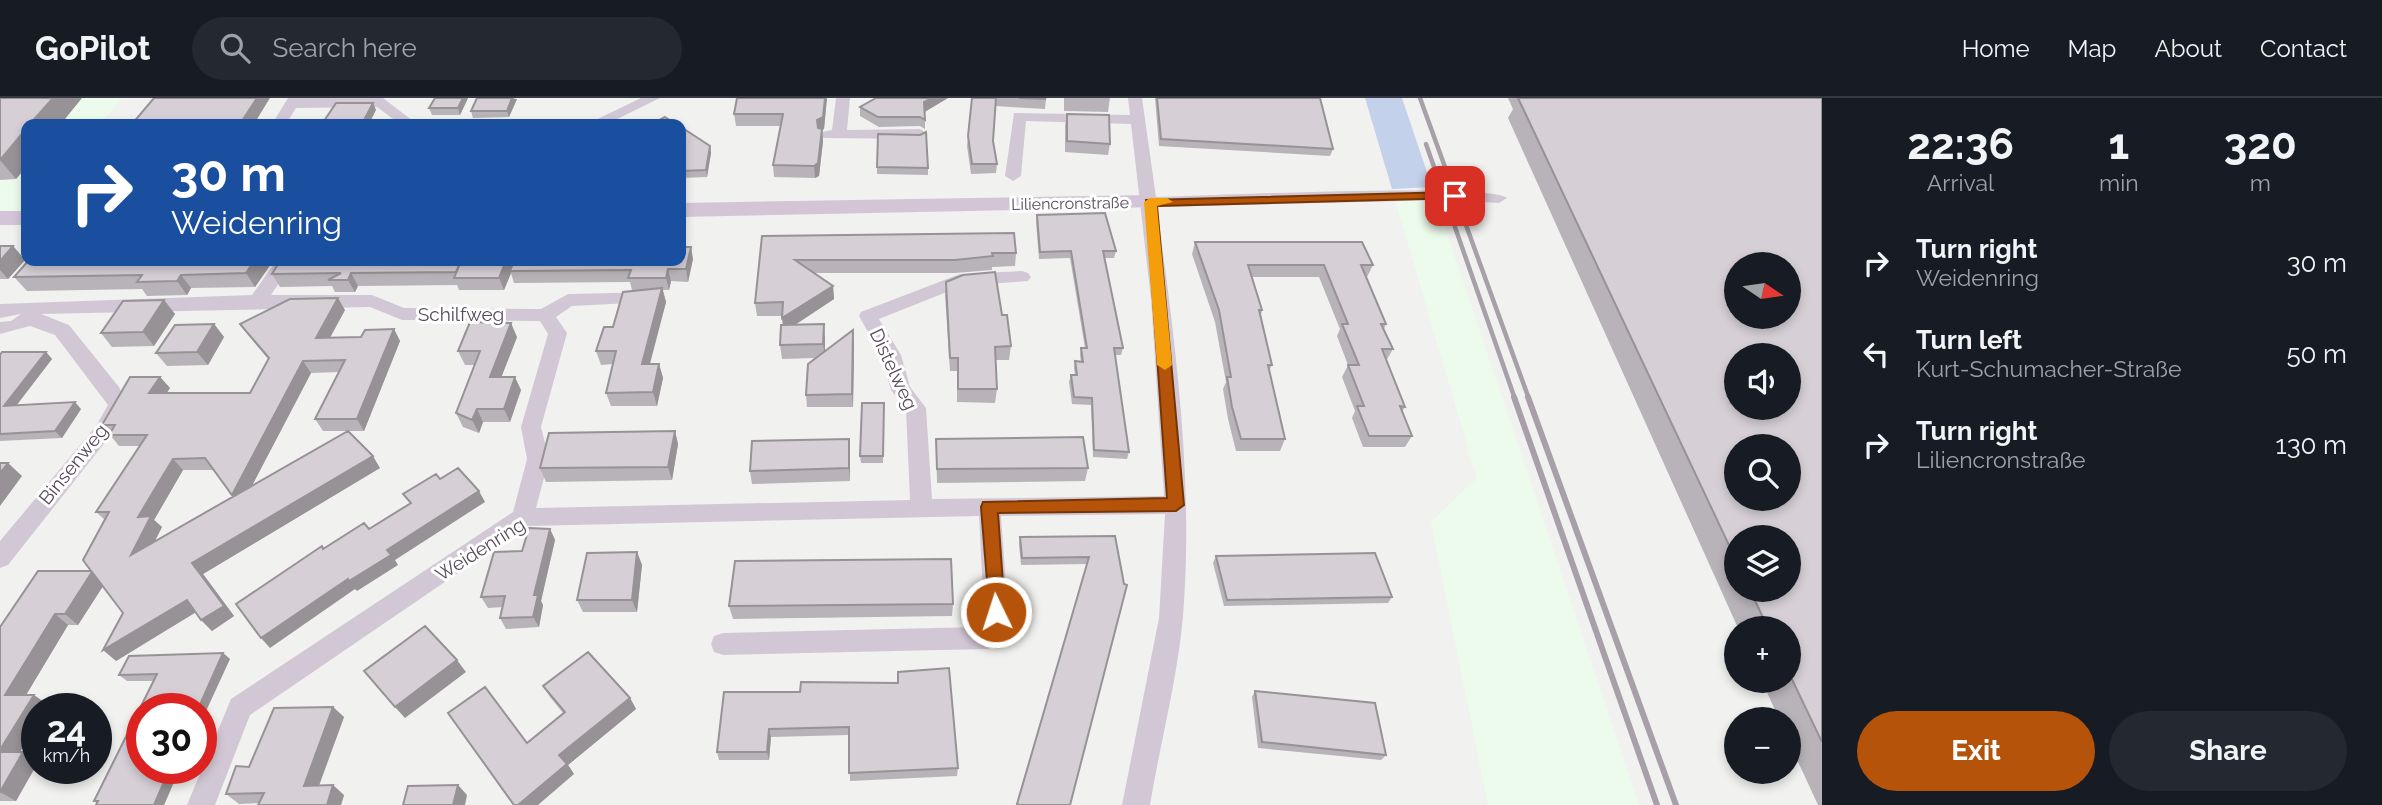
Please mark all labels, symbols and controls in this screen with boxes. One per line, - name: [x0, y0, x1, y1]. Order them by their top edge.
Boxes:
- search box: [192, 17, 682, 80]
- text: GoPilot: [35, 29, 150, 68]
- icon: search: [216, 29, 254, 67]
- text: Search here: [272, 33, 417, 63]
- text: Home: [1962, 34, 2030, 63]
- text: Map: [2068, 34, 2116, 63]
- text: About: [2154, 34, 2222, 63]
- text: Contact: [2260, 34, 2347, 63]
- text: 22:36: [1907, 120, 2014, 169]
- text: 1: [2109, 120, 2129, 169]
- text: 320: [2224, 120, 2297, 169]
- text: 30 m: [171, 145, 286, 202]
- icon: right: [56, 147, 147, 238]
- pin: [1425, 166, 1485, 226]
- text: Arrival: [1927, 169, 1994, 196]
- text: min: [2099, 169, 2139, 196]
- text: m: [2250, 169, 2271, 196]
- icon: arrive: [1436, 177, 1474, 215]
- street label: Liliencronstraße: [1011, 193, 1129, 214]
- text: Weidenring: [171, 204, 342, 241]
- text: Turn right: [1916, 234, 2037, 264]
- icon: right: [1857, 244, 1895, 282]
- text: 30 m: [2287, 248, 2347, 278]
- north arrow: [1724, 252, 1801, 329]
- map controls: [1724, 252, 1801, 784]
- text: Weidenring: [1916, 264, 2039, 291]
- street label: Schilfweg: [418, 303, 504, 325]
- street label: Distelweg: [866, 325, 922, 413]
- text: Turn left: [1916, 325, 2022, 355]
- icon: left: [1857, 335, 1895, 373]
- text: 50 m: [2286, 339, 2347, 369]
- button: sound: [1724, 343, 1801, 420]
- text: Kurt-Schumacher-Straße: [1916, 355, 2181, 382]
- text: Turn right: [1916, 416, 2037, 446]
- street label: Binsenweg: [34, 419, 112, 509]
- icon: right: [1857, 426, 1895, 464]
- text: 130 m: [2276, 430, 2347, 460]
- button: search: [1724, 434, 1801, 511]
- text: Liliencronstraße: [1916, 446, 2086, 473]
- street label: Weidenring: [431, 513, 529, 585]
- button: layers: [1724, 525, 1801, 602]
- position arrow: [959, 575, 1033, 649]
- button: +: [1724, 616, 1801, 693]
- speed limit sign: 30: [126, 693, 217, 784]
- button: −: [1724, 707, 1801, 784]
- text: 24: [47, 709, 86, 750]
- button: Exit: [1857, 711, 2095, 791]
- button: Share: [2109, 711, 2347, 791]
- text: km/h: [43, 745, 90, 766]

